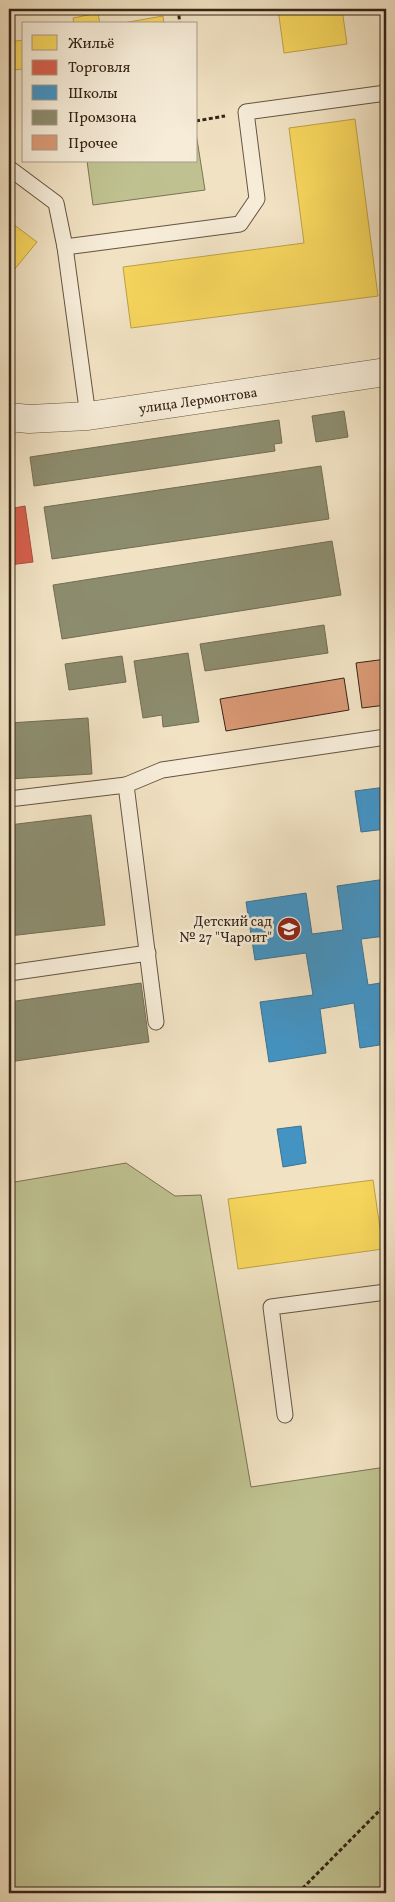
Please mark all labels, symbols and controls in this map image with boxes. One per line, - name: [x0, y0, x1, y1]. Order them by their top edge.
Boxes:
- legend: [22, 22, 198, 162]
- text: Жильё: [68, 34, 114, 55]
- text: Торговля: [68, 58, 130, 79]
- text: Школы: [68, 84, 118, 105]
- text: Промзона: [68, 108, 137, 129]
- text: Прочее: [68, 134, 118, 155]
- street label: улица Лермонтова: [138, 384, 259, 419]
- place label: Детский сад № 27 "Чароит": [179, 913, 272, 948]
- school or university icon: Детский сад № 27 "Чароит": [276, 916, 302, 942]

